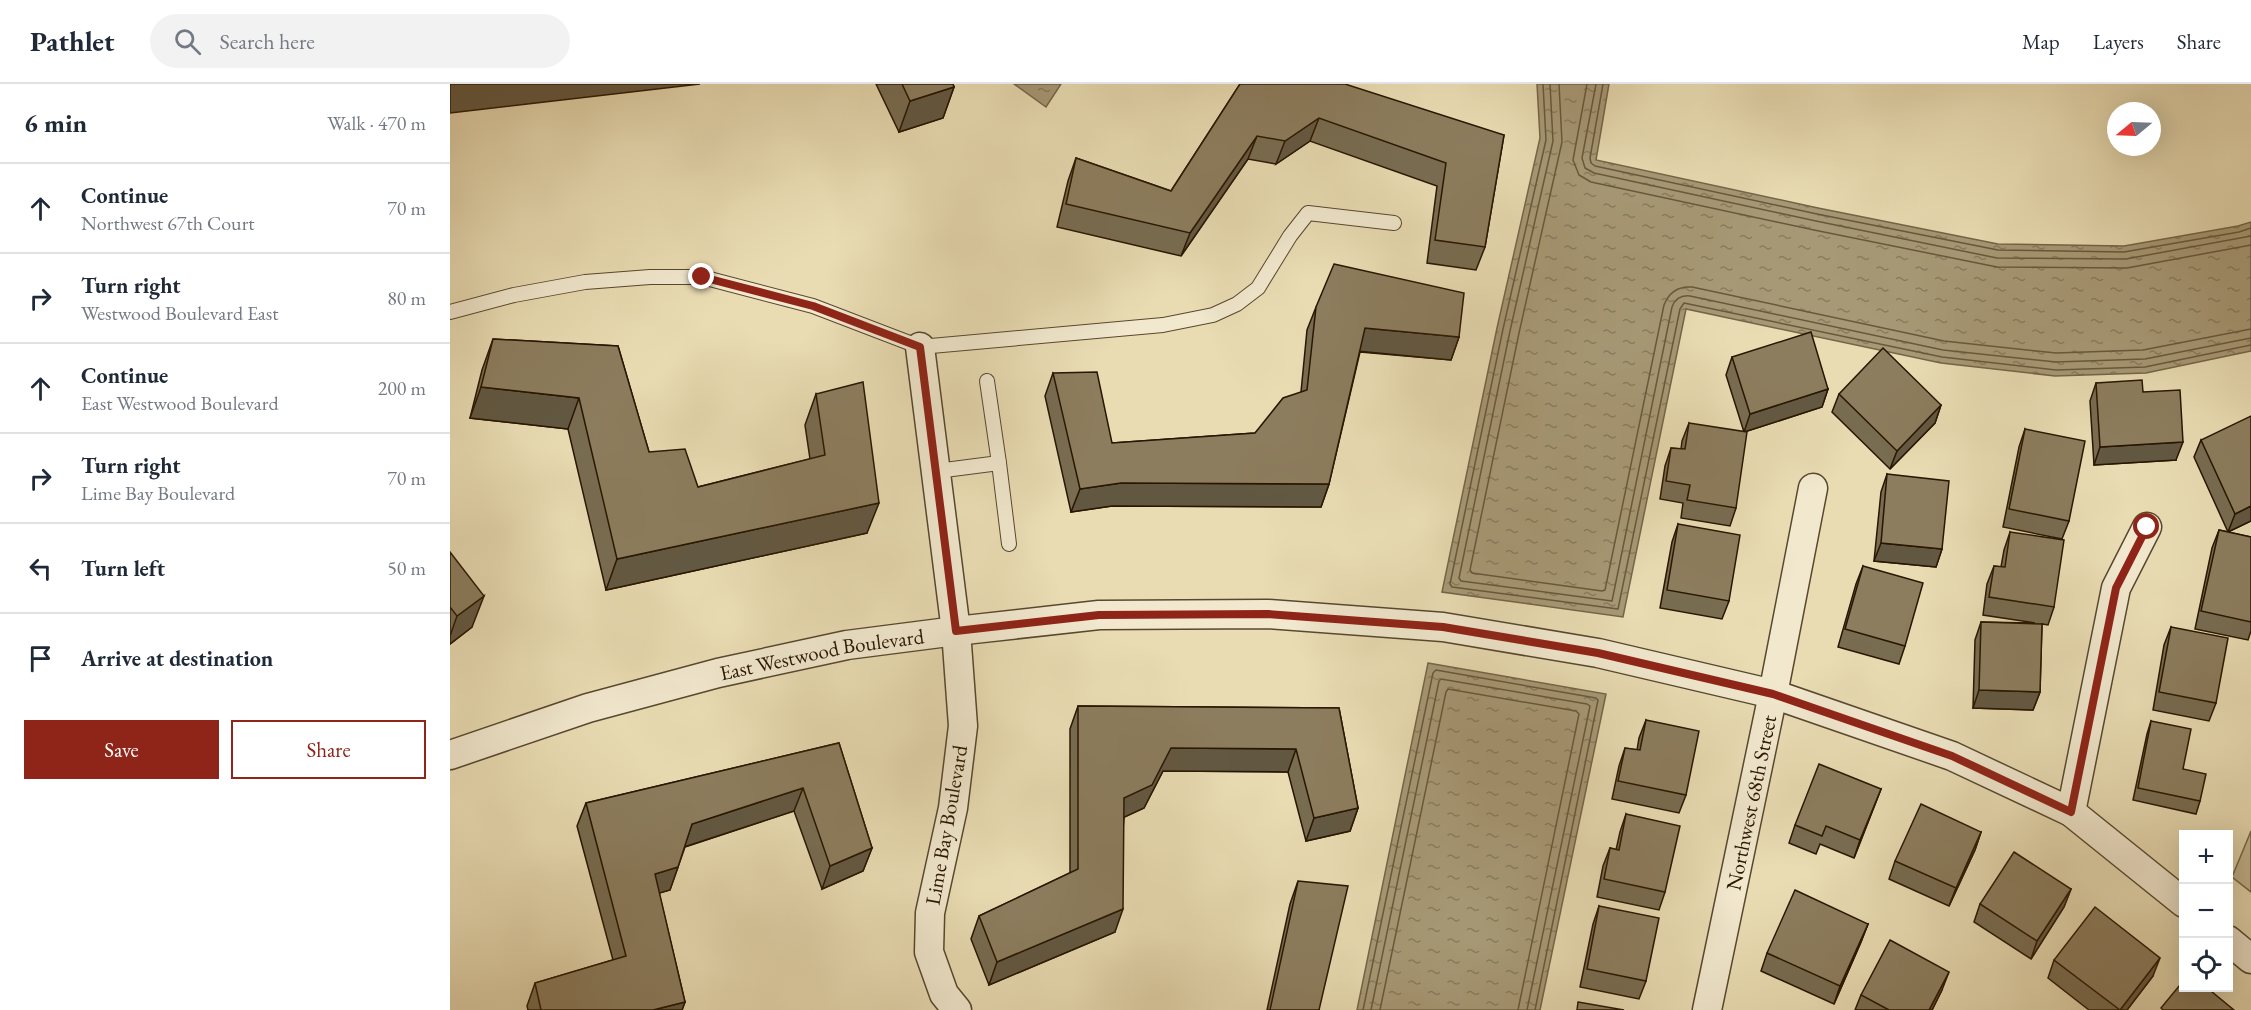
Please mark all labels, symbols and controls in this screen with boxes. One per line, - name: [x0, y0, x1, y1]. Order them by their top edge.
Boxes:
- search box: [150, 14, 570, 68]
- text: Pathlet: [30, 23, 114, 59]
- icon: search: [171, 25, 204, 58]
- text: Search here: [219, 27, 315, 56]
- text: Map: [2022, 28, 2060, 55]
- text: Layers: [2093, 28, 2144, 55]
- text: Share: [2177, 28, 2221, 55]
- north arrow: [2107, 102, 2161, 156]
- text: 6 min: [24, 106, 87, 140]
- text: Walk · 470 m: [327, 110, 426, 136]
- text: Continue: [81, 181, 168, 210]
- icon: ahead: [24, 192, 57, 225]
- text: 70 m: [387, 195, 426, 221]
- text: Northwest 67th Court: [81, 210, 255, 236]
- route end: [688, 263, 714, 289]
- text: Turn right: [81, 271, 180, 300]
- icon: right: [24, 282, 57, 315]
- text: 80 m: [387, 285, 426, 311]
- text: Westwood Boulevard East: [81, 300, 279, 326]
- text: Continue: [81, 361, 168, 390]
- icon: ahead: [24, 372, 57, 405]
- text: 200 m: [378, 375, 426, 401]
- text: East Westwood Boulevard: [81, 390, 279, 416]
- text: Turn right: [81, 451, 180, 480]
- icon: right: [24, 462, 57, 495]
- text: 70 m: [387, 465, 426, 491]
- text: Lime Bay Boulevard: [81, 480, 235, 506]
- route start: [2133, 513, 2159, 539]
- icon: left: [24, 552, 57, 585]
- text: Turn left: [81, 554, 165, 583]
- text: 50 m: [387, 555, 426, 581]
- street label: East Westwood Boulevard: [717, 622, 926, 686]
- icon: arrive: [24, 642, 57, 675]
- text: Arrive at destination: [81, 644, 273, 673]
- street label: Northwest 68th Street: [1719, 712, 1782, 893]
- button: Save: [24, 720, 219, 779]
- button: Share: [231, 720, 426, 779]
- street label: Lime Bay Boulevard: [919, 743, 973, 907]
- map controls: [2179, 830, 2233, 992]
- button: +: [2179, 830, 2233, 884]
- button: −: [2179, 884, 2233, 938]
- button: locate: [2179, 938, 2233, 992]

